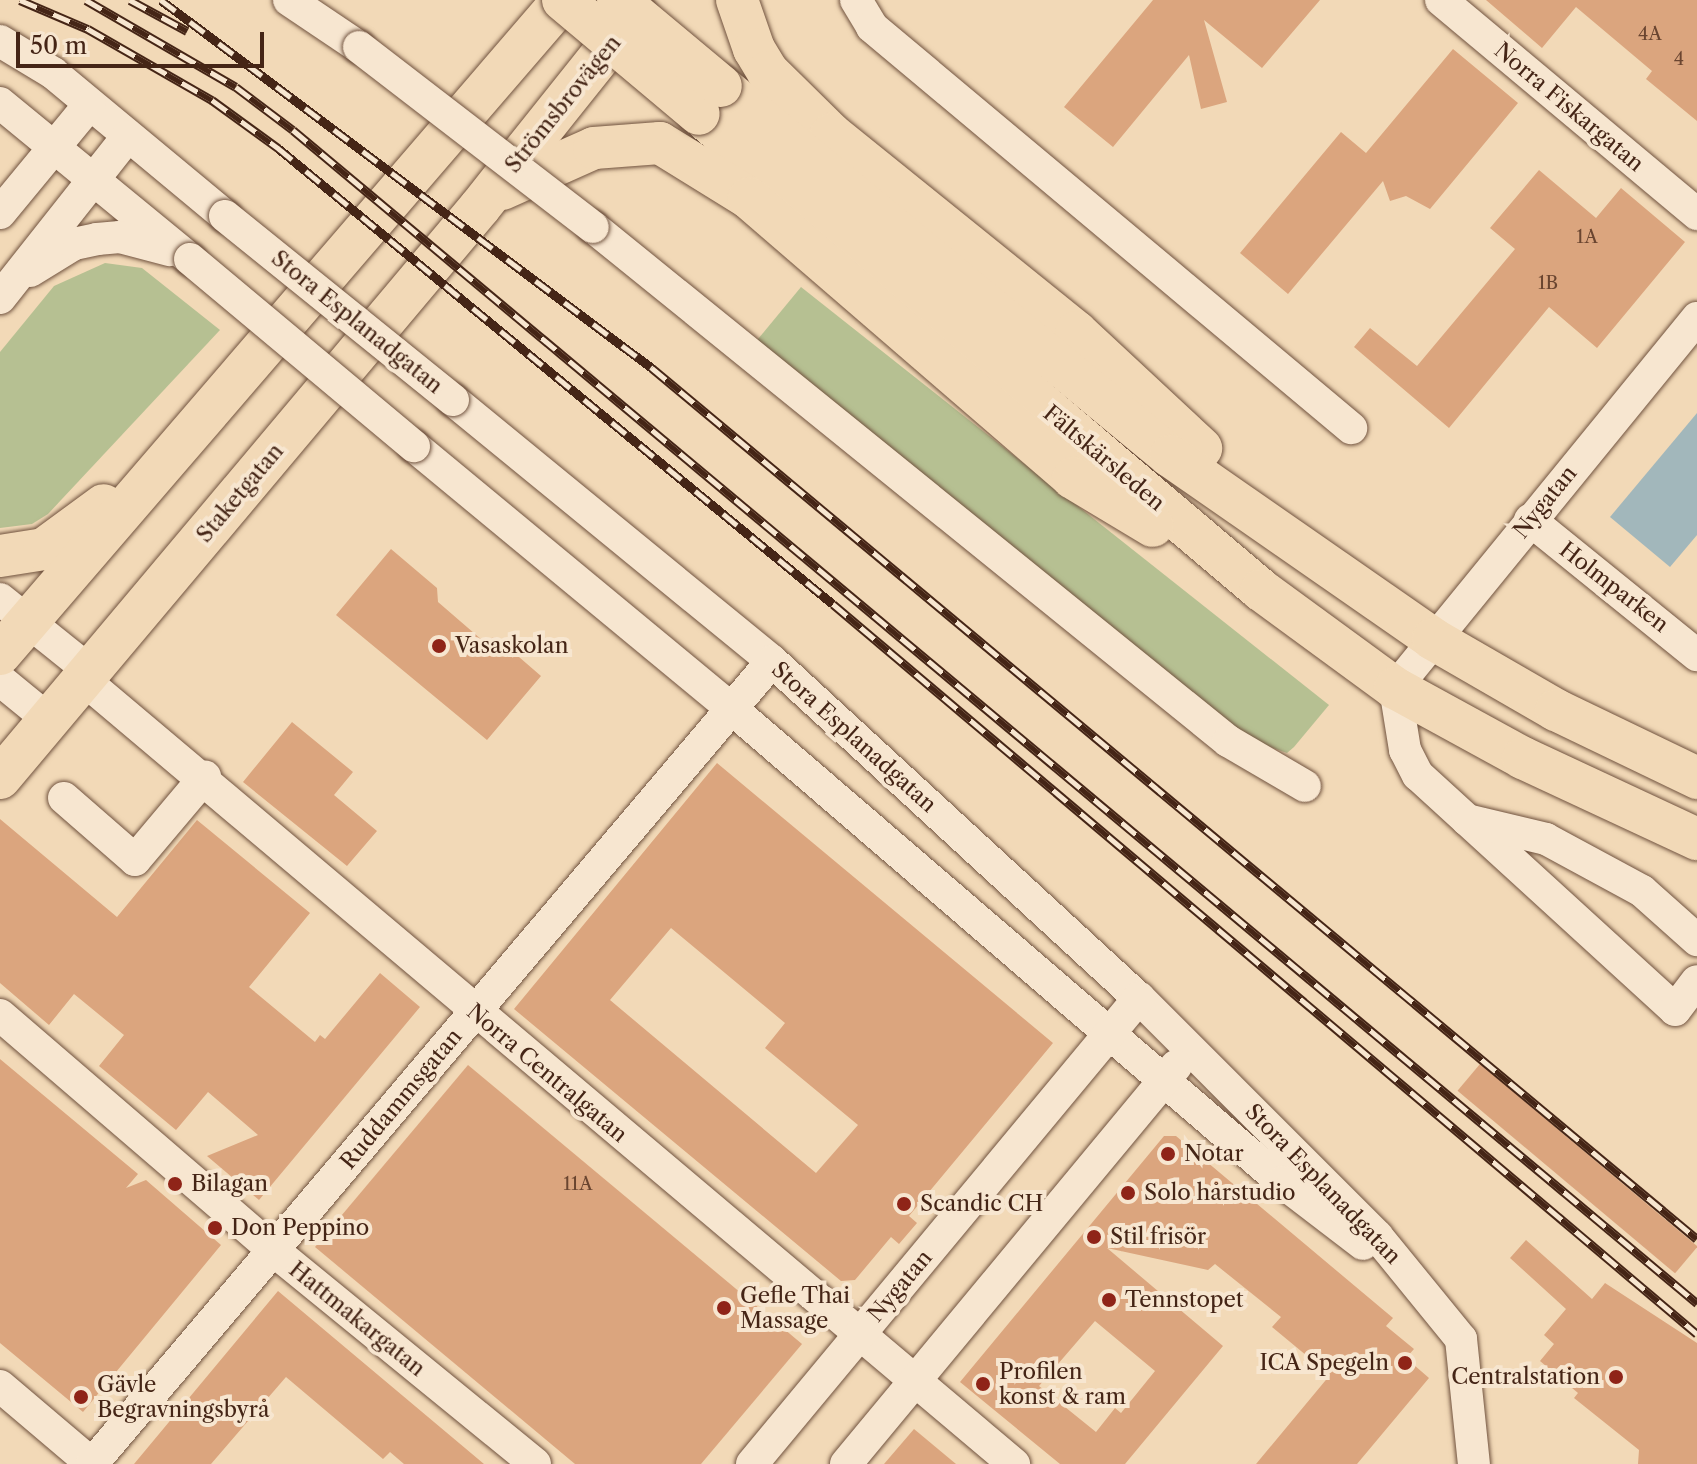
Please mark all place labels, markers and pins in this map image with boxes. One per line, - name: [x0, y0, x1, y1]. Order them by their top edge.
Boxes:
- place label: Vasaskolan: [455, 633, 568, 659]
- marker: Vasaskolan: [430, 637, 448, 655]
- place label: Notar: [1184, 1141, 1244, 1167]
- marker: Notar: [1159, 1145, 1177, 1163]
- place label: Bilagan: [191, 1171, 268, 1197]
- marker: Bilagan: [166, 1175, 184, 1193]
- place label: Solo hårstudio: [1144, 1180, 1296, 1206]
- marker: Solo hårstudio: [1119, 1184, 1137, 1202]
- place label: Scandic CH: [920, 1191, 1043, 1217]
- marker: Scandic CH: [895, 1195, 913, 1213]
- place label: Don Peppino: [231, 1215, 369, 1241]
- marker: Don Peppino: [206, 1219, 224, 1237]
- place label: Stil frisör: [1110, 1224, 1206, 1250]
- marker: Stil frisör: [1085, 1228, 1103, 1246]
- place label: Gefle Thai Massage: [740, 1282, 851, 1334]
- place label: Tennstopet: [1125, 1287, 1244, 1313]
- marker: Tennstopet: [1100, 1291, 1118, 1309]
- marker: Gefle Thai Massage: [715, 1299, 733, 1317]
- place label: ICA Spegeln: [1259, 1350, 1389, 1376]
- marker: ICA Spegeln: [1396, 1354, 1414, 1372]
- place label: Profilen konst & ram: [999, 1358, 1126, 1410]
- place label: Centralstation: [1451, 1364, 1600, 1390]
- marker: Centralstation: [1607, 1368, 1625, 1386]
- place label: Gävle Begravningsbyrå: [97, 1371, 270, 1422]
- marker: Profilen konst & ram: [974, 1375, 992, 1393]
- marker: Gävle Begravningsbyrå: [72, 1388, 90, 1406]

